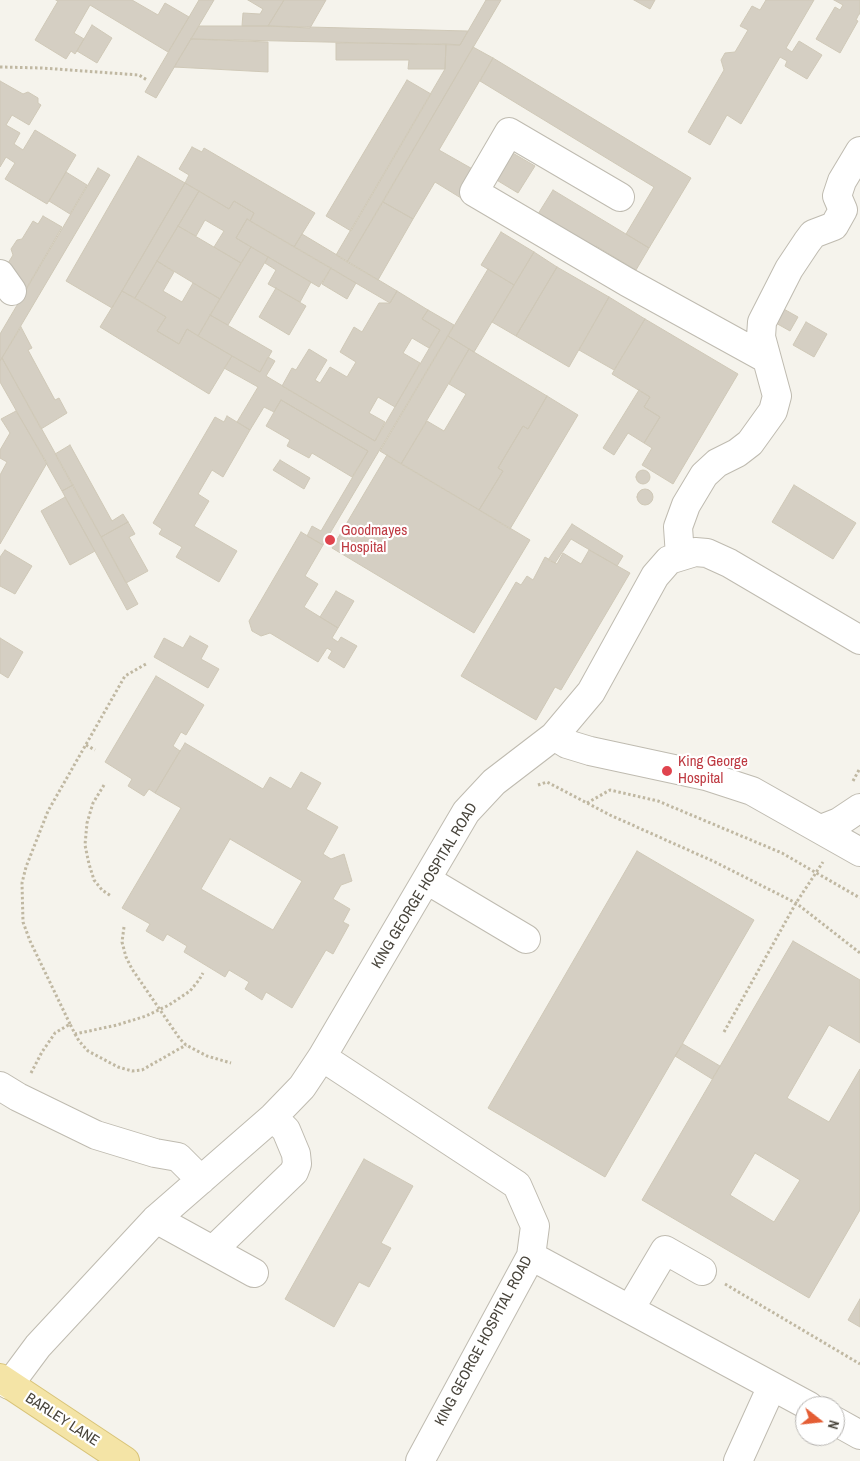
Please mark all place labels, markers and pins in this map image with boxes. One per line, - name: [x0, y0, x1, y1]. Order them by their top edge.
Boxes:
- place label: Goodmayes Hospital: [341, 522, 407, 557]
- marker: Goodmayes Hospital: [323, 533, 337, 547]
- place label: King George Hospital: [678, 753, 748, 788]
- marker: King George Hospital: [660, 764, 674, 778]

